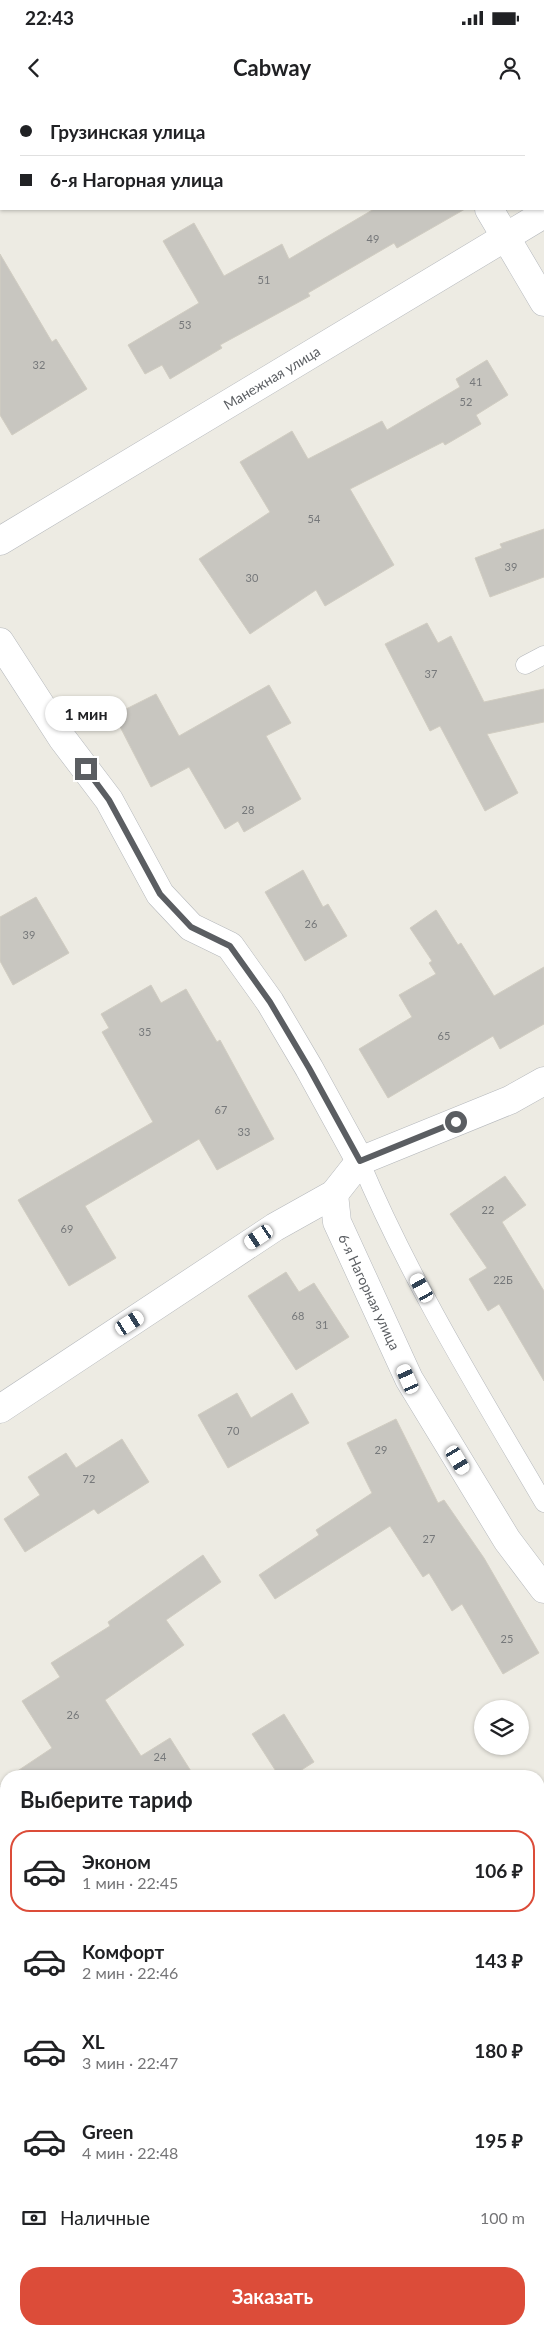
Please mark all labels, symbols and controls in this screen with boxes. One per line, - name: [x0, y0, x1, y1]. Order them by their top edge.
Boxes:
- text: 22:43: [25, 6, 74, 29]
- icon: back: [20, 54, 48, 82]
- text: Cabway: [233, 54, 311, 81]
- icon: person: [496, 54, 524, 82]
- text: Грузинская улица: [50, 120, 205, 143]
- text: 6-я Нагорная улица: [50, 168, 223, 191]
- house number: 49: [367, 232, 379, 245]
- house number: 51: [258, 273, 270, 286]
- house number: 53: [179, 318, 191, 331]
- street label: Манежная улица: [220, 342, 323, 413]
- house number: 32: [33, 358, 45, 371]
- house number: 41: [470, 375, 482, 388]
- house number: 52: [460, 395, 472, 408]
- house number: 54: [308, 512, 321, 525]
- house number: 39: [505, 560, 517, 573]
- house number: 30: [246, 571, 259, 584]
- house number: 37: [425, 667, 437, 680]
- callout: 1 мин: [45, 696, 127, 732]
- text: 1 мин: [64, 704, 108, 723]
- route end: [75, 758, 97, 780]
- house number: 28: [242, 803, 254, 816]
- house number: 26: [305, 917, 317, 930]
- house number: 39: [23, 928, 35, 941]
- house number: 35: [139, 1025, 151, 1038]
- house number: 65: [438, 1029, 450, 1042]
- house number: 67: [215, 1103, 227, 1116]
- route start: [445, 1111, 467, 1133]
- house number: 33: [238, 1125, 250, 1138]
- house number: 22: [482, 1203, 494, 1216]
- house number: 69: [61, 1222, 73, 1235]
- car: [242, 1222, 275, 1252]
- street label: 6-я Нагорная улица: [335, 1231, 404, 1353]
- car: [408, 1271, 435, 1305]
- house number: 22Б: [493, 1273, 513, 1286]
- car: [113, 1309, 146, 1337]
- house number: 68: [292, 1309, 304, 1322]
- house number: 31: [316, 1318, 328, 1331]
- car: [395, 1362, 420, 1396]
- house number: 70: [227, 1424, 240, 1437]
- house number: 29: [375, 1443, 387, 1456]
- car: [443, 1443, 472, 1477]
- house number: 72: [83, 1472, 95, 1485]
- house number: 27: [423, 1532, 435, 1545]
- house number: 25: [501, 1632, 513, 1645]
- map controls: [474, 1700, 529, 1755]
- button: layers: [474, 1700, 529, 1755]
- house number: 26: [67, 1708, 79, 1721]
- house number: 24: [154, 1750, 167, 1763]
- text: Выберите тариф: [20, 1786, 193, 1813]
- icon: car: [22, 1849, 67, 1894]
- text: Эконом: [82, 1850, 151, 1873]
- text: 106 ₽: [474, 1859, 523, 1882]
- text: 1 мин · 22:45: [82, 1873, 178, 1892]
- icon: car: [22, 1939, 67, 1984]
- text: Комфорт: [82, 1940, 164, 1963]
- text: 143 ₽: [474, 1949, 523, 1972]
- text: 2 мин · 22:46: [82, 1963, 178, 1982]
- icon: car: [22, 2029, 67, 2074]
- text: XL: [82, 2030, 105, 2053]
- text: 180 ₽: [474, 2039, 523, 2062]
- text: 3 мин · 22:47: [82, 2053, 178, 2072]
- icon: car: [22, 2119, 67, 2164]
- text: Green: [82, 2120, 133, 2143]
- text: 195 ₽: [474, 2129, 523, 2152]
- text: 4 мин · 22:48: [82, 2143, 178, 2162]
- icon: cash: [20, 2204, 48, 2232]
- text: Наличные: [60, 2206, 150, 2229]
- text: 100 m: [480, 2208, 525, 2227]
- button: Заказать: [20, 2267, 525, 2325]

